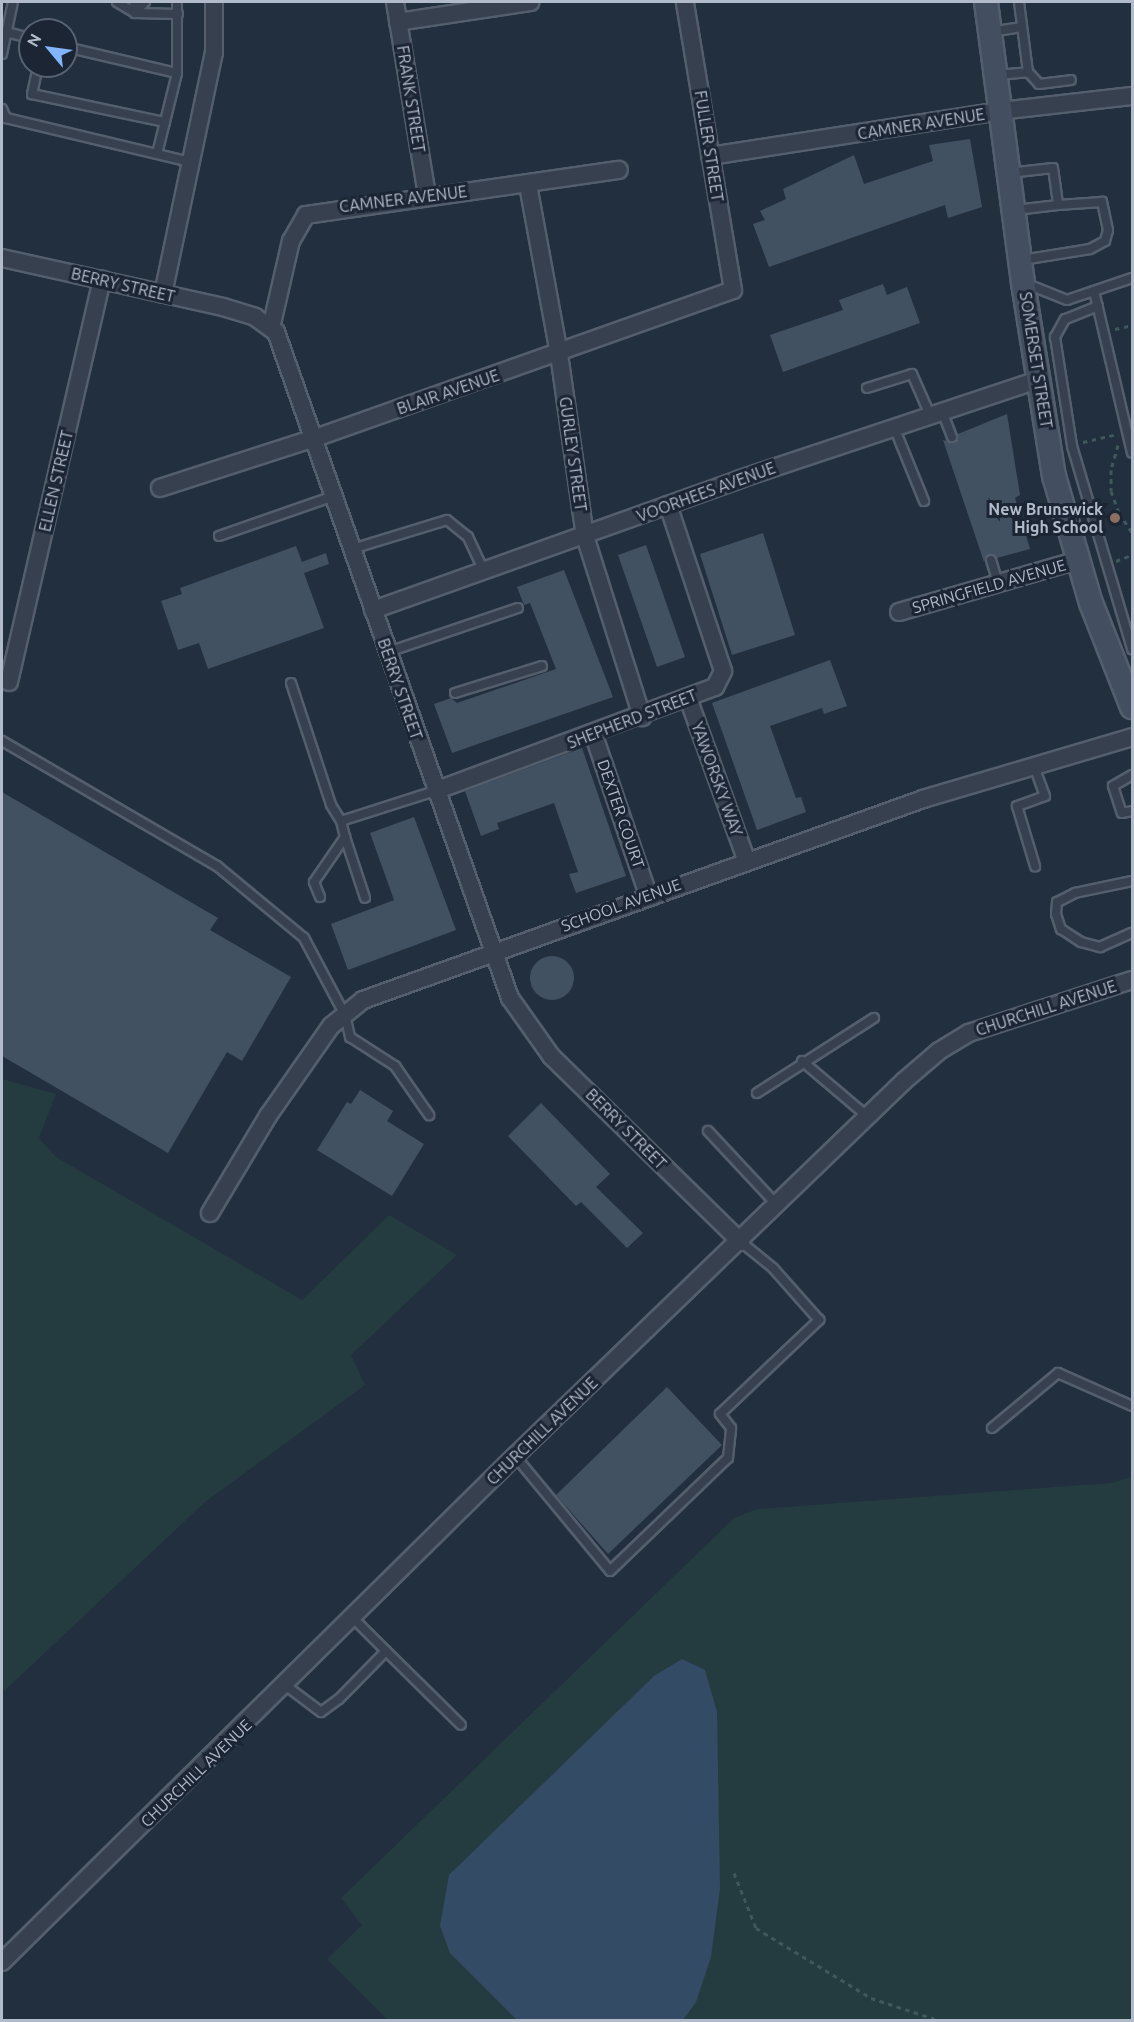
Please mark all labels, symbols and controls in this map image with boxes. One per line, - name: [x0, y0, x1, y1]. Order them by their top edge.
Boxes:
- north arrow: [18, 18, 78, 78]
- text: N: [23, 31, 45, 50]
- street label: FRANK STREET: [393, 44, 429, 154]
- street label: FULLER STREET: [691, 89, 727, 203]
- street label: CAMNER AVENUE: [856, 104, 986, 144]
- street label: CAMNER AVENUE: [338, 182, 468, 216]
- street label: BERRY STREET: [69, 264, 177, 306]
- street label: SOMERSET STREET: [1016, 291, 1056, 429]
- street label: BLAIR AVENUE: [394, 366, 502, 418]
- street label: GURLEY STREET: [555, 395, 591, 513]
- street label: ELLEN STREET: [35, 428, 77, 534]
- street label: VOORHEES AVENUE: [634, 458, 778, 526]
- place label: New Brunswick High School: [988, 499, 1103, 537]
- marker: New Brunswick High School: [1108, 511, 1122, 525]
- street label: SPRINGFIELD AVENUE: [910, 555, 1068, 617]
- street label: BERRY STREET: [374, 636, 426, 742]
- street label: SHEPHERD STREET: [565, 685, 699, 753]
- street label: YAWORSKY WAY: [687, 719, 747, 839]
- street label: DEXTER COURT: [593, 757, 649, 871]
- street label: SCHOOL AVENUE: [559, 874, 683, 936]
- street label: CHURCHILL AVENUE: [973, 976, 1119, 1040]
- street label: BERRY STREET: [582, 1085, 670, 1173]
- street label: CHURCHILL AVENUE: [483, 1373, 601, 1489]
- street label: CHURCHILL AVENUE: [137, 1715, 255, 1831]

